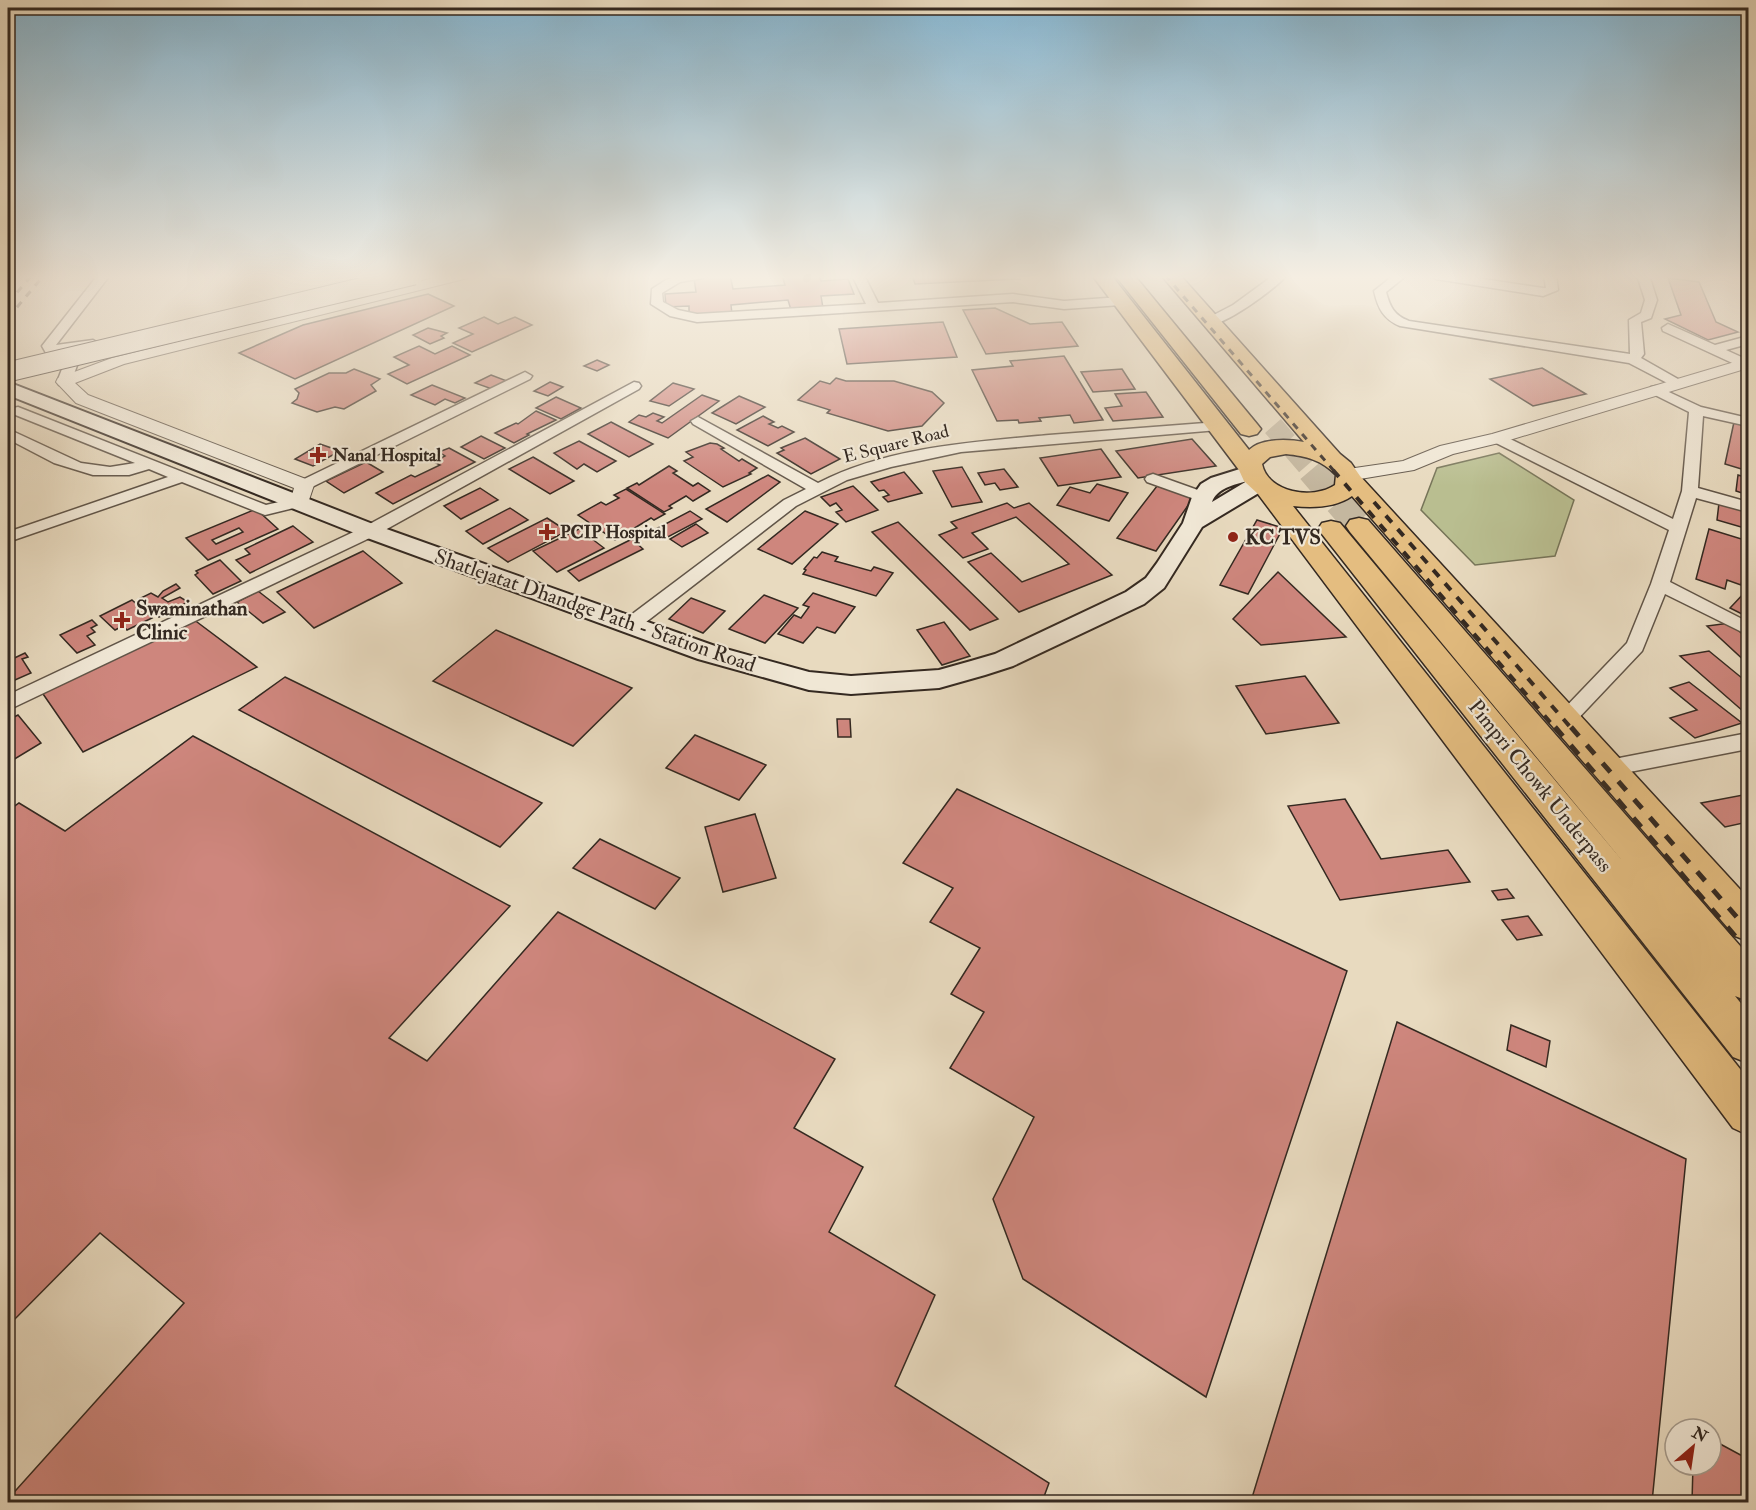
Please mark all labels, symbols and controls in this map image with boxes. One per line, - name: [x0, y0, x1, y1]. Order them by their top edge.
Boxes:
- street label: E Square Road: [841, 420, 952, 468]
- place label: Nanal Hospital: [331, 444, 441, 467]
- marker: Nanal Hospital: [309, 446, 327, 464]
- place label: PCIP Hospital: [560, 521, 667, 544]
- marker: PCIP Hospital: [538, 523, 556, 541]
- place label: KC TVS: [1245, 524, 1321, 551]
- marker: KC TVS: [1226, 530, 1240, 544]
- street label: Shatlejatat Dhandge Path - Station Road: [431, 543, 760, 679]
- place label: Swaminathan Clinic: [136, 595, 248, 646]
- marker: Swaminathan Clinic: [113, 611, 131, 629]
- street label: Pimpri Chowk Underpass: [1462, 694, 1618, 878]
- north arrow: [1663, 1417, 1723, 1477]
- text: N: [1688, 1422, 1711, 1447]

